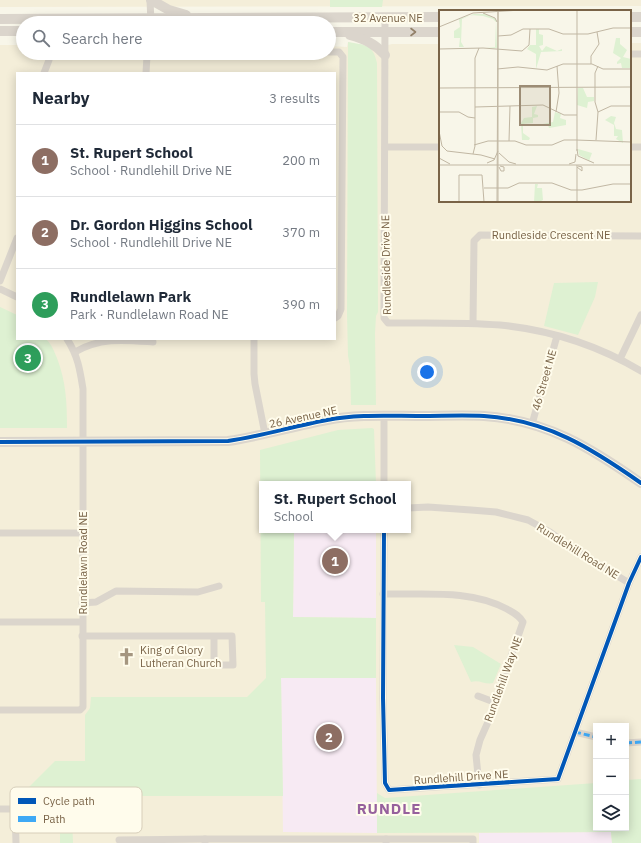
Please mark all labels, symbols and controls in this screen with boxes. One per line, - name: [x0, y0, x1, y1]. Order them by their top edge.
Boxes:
- inset map: [439, 10, 631, 202]
- street label: 32 Avenue NE: [353, 11, 423, 25]
- search box: [16, 16, 336, 60]
- icon: search: [30, 27, 52, 49]
- one-way arrow: [410, 28, 416, 36]
- text: Search here: [62, 29, 142, 48]
- text: Nearby: [32, 87, 90, 109]
- text: 3 results: [269, 90, 320, 107]
- text: St. Rupert School: [70, 143, 193, 162]
- text: 1: [41, 152, 49, 169]
- text: 200 m: [282, 152, 320, 169]
- text: School · Rundlehill Drive NE: [70, 162, 232, 179]
- text: Dr. Gordon Higgins School: [70, 215, 252, 234]
- street label: Rundleside Drive NE: [378, 215, 394, 315]
- text: 2: [41, 224, 49, 241]
- text: 370 m: [282, 224, 320, 241]
- street label: Rundleside Crescent NE: [492, 228, 610, 242]
- text: School · Rundlehill Drive NE: [70, 234, 232, 251]
- text: Rundlelawn Park: [70, 287, 191, 306]
- text: 3: [41, 296, 49, 313]
- text: 390 m: [282, 296, 320, 313]
- text: Park · Rundlelawn Road NE: [70, 306, 229, 323]
- pin: 3: [15, 343, 41, 373]
- street label: 46 Street NE: [529, 348, 559, 412]
- your location: [417, 362, 437, 382]
- street label: 26 Avenue NE: [268, 403, 338, 431]
- popup: [259, 481, 411, 533]
- text: St. Rupert School: [274, 489, 396, 508]
- text: School: [274, 508, 313, 525]
- street label: Rundlelawn Road NE: [76, 511, 90, 615]
- street label: Rundlehill Road NE: [534, 520, 622, 582]
- pin: 1: [322, 546, 348, 576]
- street label: Rundlehill Way NE: [481, 634, 525, 724]
- place label: King of Glory Lutheran Church: [140, 643, 222, 670]
- church icon: King of Glory Lutheran Church: [117, 646, 137, 666]
- pin: 2: [316, 722, 342, 752]
- map controls: [593, 723, 629, 831]
- button: +: [593, 723, 629, 759]
- button: −: [593, 759, 629, 795]
- street label: Rundlehill Drive NE: [413, 767, 509, 787]
- legend: [10, 787, 142, 833]
- text: Cycle path: [43, 794, 95, 808]
- button: layers: [593, 795, 629, 831]
- district label: RUNDLE: [357, 799, 421, 818]
- text: Path: [43, 812, 66, 826]

